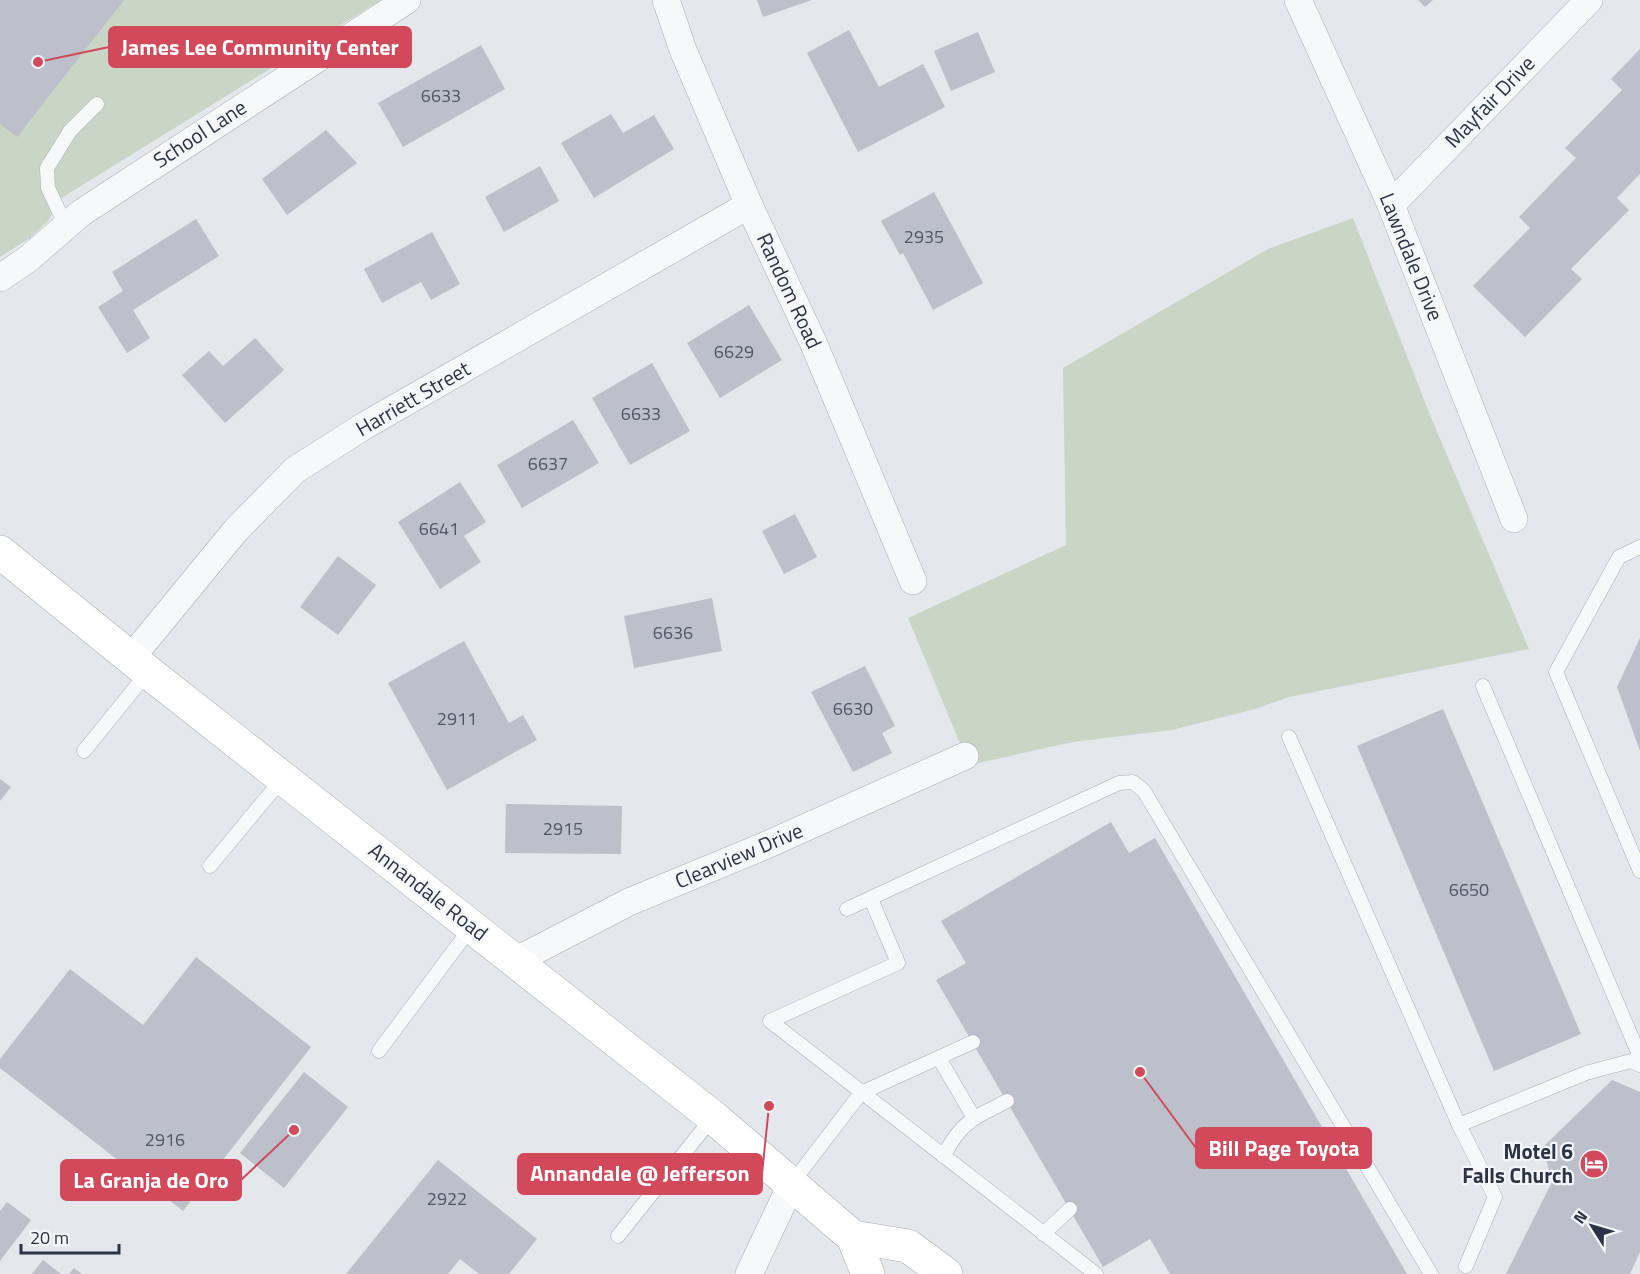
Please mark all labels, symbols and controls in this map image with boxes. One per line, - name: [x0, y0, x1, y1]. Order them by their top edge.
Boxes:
- callout: James Lee Community Center: [109, 27, 411, 67]
- text: James Lee Community Center: [121, 30, 399, 64]
- street label: Mayfair Drive: [1437, 48, 1542, 155]
- house number: 6633: [421, 82, 461, 109]
- street label: School Lane: [146, 91, 253, 175]
- street label: Lawndale Drive: [1372, 188, 1452, 325]
- house number: 2935: [904, 223, 944, 250]
- street label: Random Road: [749, 227, 831, 354]
- house number: 6629: [714, 338, 754, 365]
- street label: Harriett Street: [349, 352, 476, 444]
- house number: 6633: [621, 400, 661, 427]
- house number: 6637: [528, 450, 568, 477]
- house number: 6641: [419, 515, 459, 542]
- house number: 6636: [653, 619, 693, 646]
- house number: 6630: [833, 695, 873, 722]
- house number: 2911: [437, 705, 477, 732]
- street label: Clearview Drive: [670, 814, 808, 896]
- house number: 2915: [543, 815, 583, 842]
- street label: Annandale Road: [362, 834, 495, 948]
- house number: 6650: [1449, 876, 1489, 903]
- house number: 2916: [145, 1126, 185, 1153]
- callout: Bill Page Toyota: [1196, 1128, 1371, 1168]
- text: Bill Page Toyota: [1208, 1131, 1360, 1165]
- place label: Motel 6 Falls Church: [1462, 1135, 1573, 1191]
- hotel icon: Motel 6 Falls Church: [1578, 1148, 1610, 1180]
- callout: Annandale @ Jefferson: [518, 1154, 762, 1194]
- text: Annandale @ Jefferson: [530, 1156, 750, 1190]
- callout: La Granja de Oro: [61, 1160, 241, 1200]
- text: La Granja de Oro: [73, 1163, 229, 1197]
- house number: 2922: [427, 1185, 467, 1212]
- north arrow: [1562, 1196, 1622, 1256]
- text: N: [1567, 1205, 1593, 1229]
- scale bar: [21, 1217, 118, 1255]
- text: 20 m: [30, 1224, 69, 1251]

